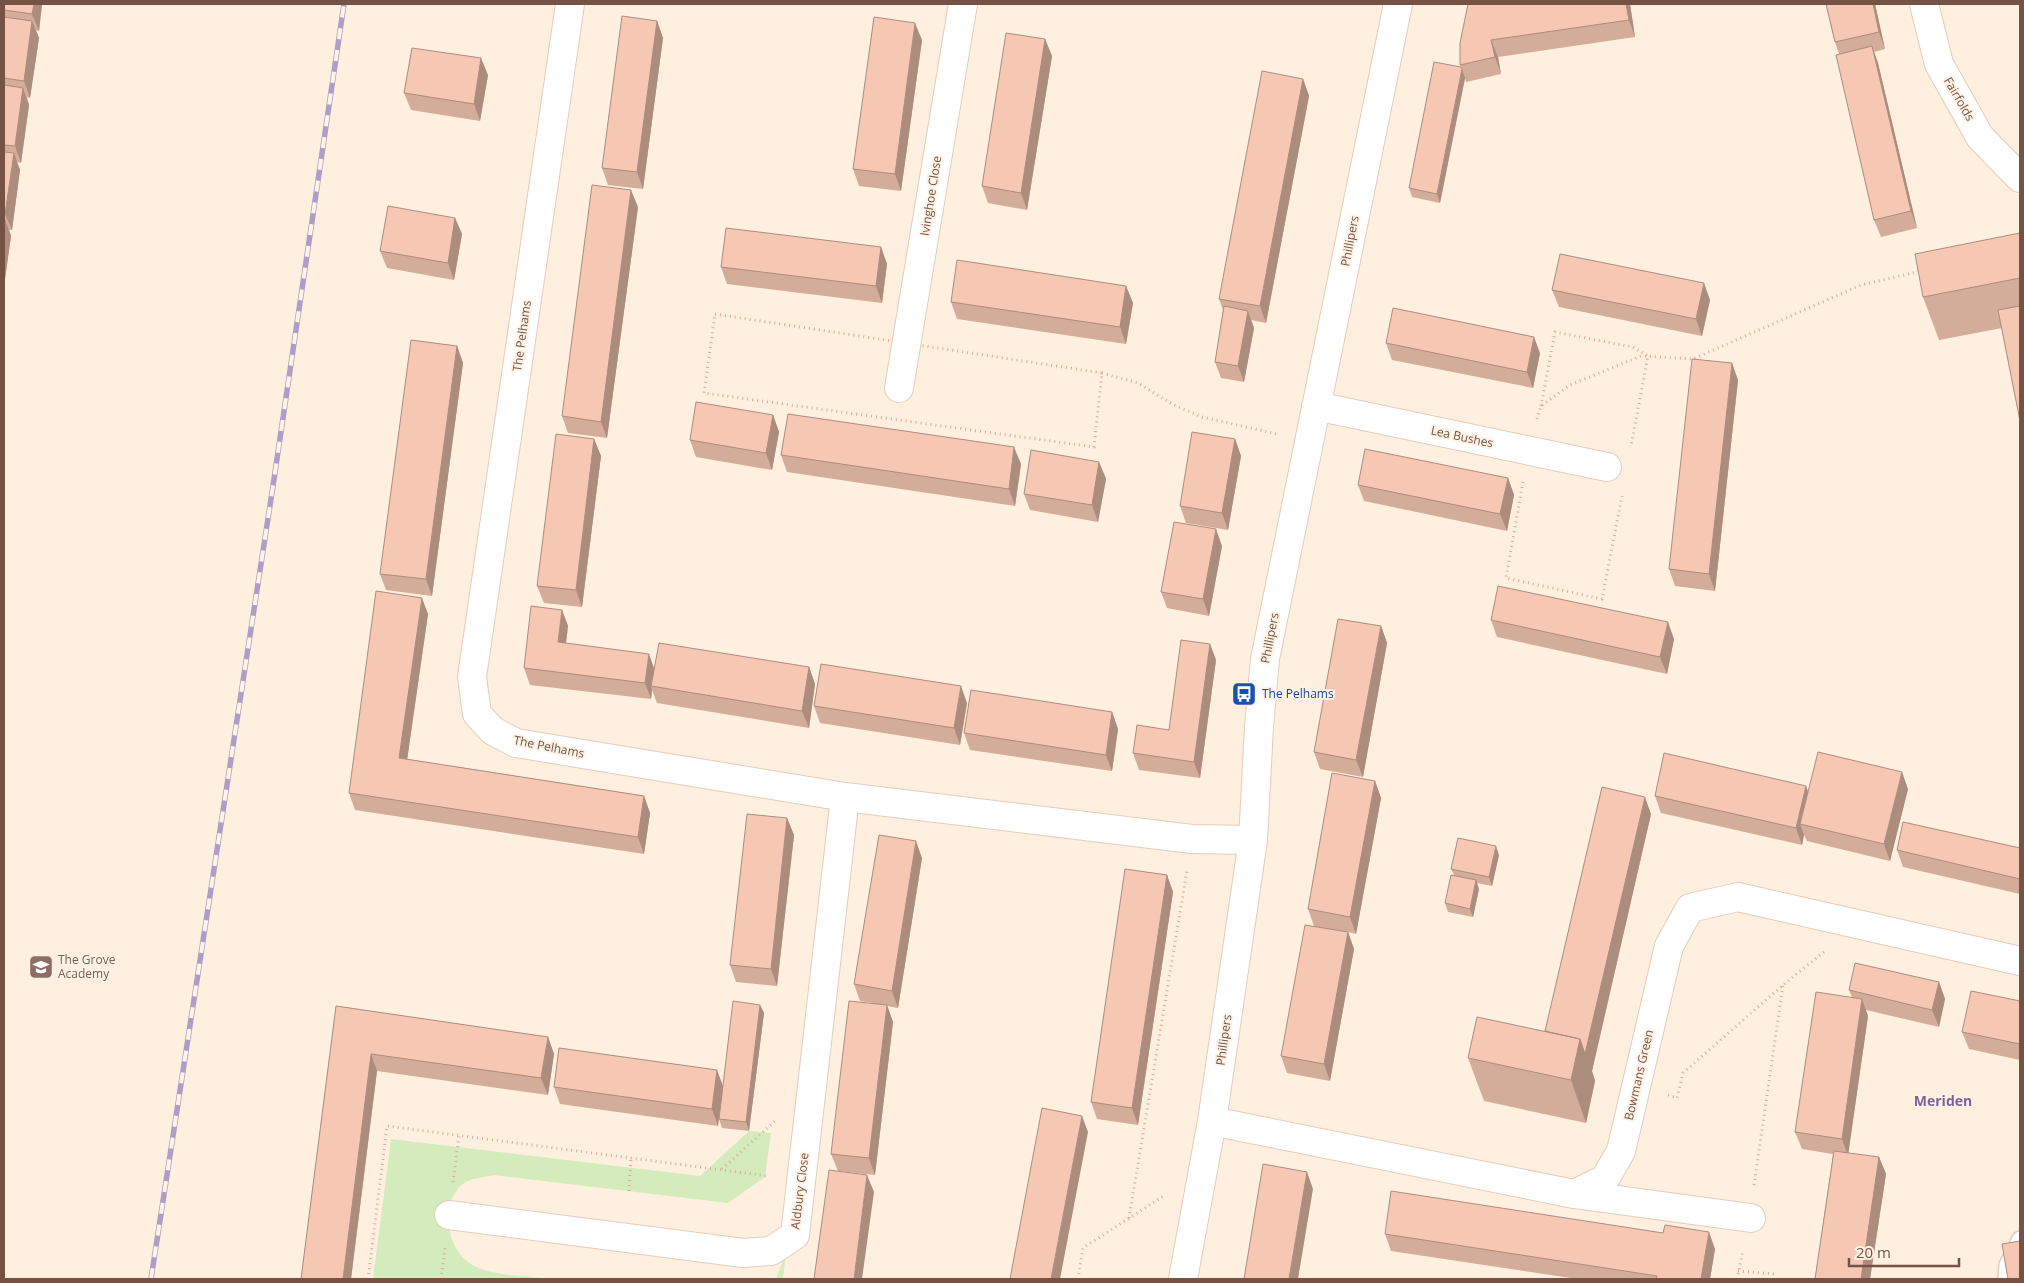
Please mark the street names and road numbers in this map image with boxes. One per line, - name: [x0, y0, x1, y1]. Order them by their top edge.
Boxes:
- street label: Fairfolds: [1940, 74, 1979, 124]
- street label: Ivinghoe Close: [916, 154, 945, 237]
- street label: Phillipers: [1336, 214, 1363, 268]
- street label: The Pelhams: [508, 299, 535, 373]
- street label: Lea Bushes: [1429, 422, 1495, 451]
- street label: Phillipers: [1256, 611, 1283, 665]
- street label: The Pelhams: [512, 731, 586, 762]
- street label: Phillipers: [1212, 1013, 1236, 1067]
- street label: Bowmans Green: [1620, 1028, 1657, 1122]
- street label: Aldbury Close: [786, 1151, 813, 1230]

